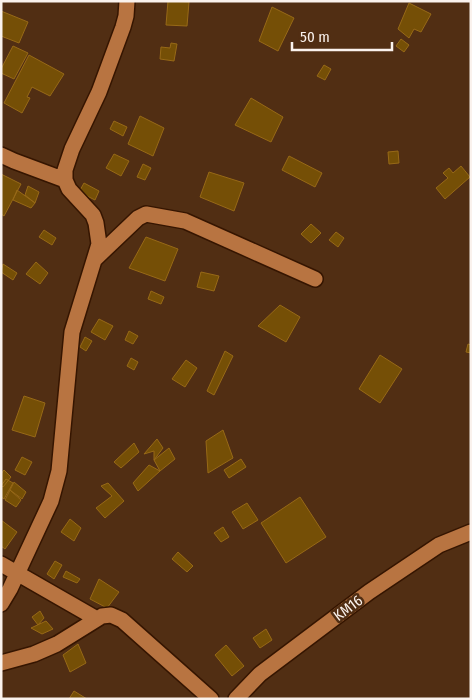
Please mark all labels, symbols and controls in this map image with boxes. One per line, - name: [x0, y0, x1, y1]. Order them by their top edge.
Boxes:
- scale bar: [292, 20, 392, 52]
- text: 50 m: [300, 28, 330, 46]
- street label: KM16: [330, 591, 366, 625]

